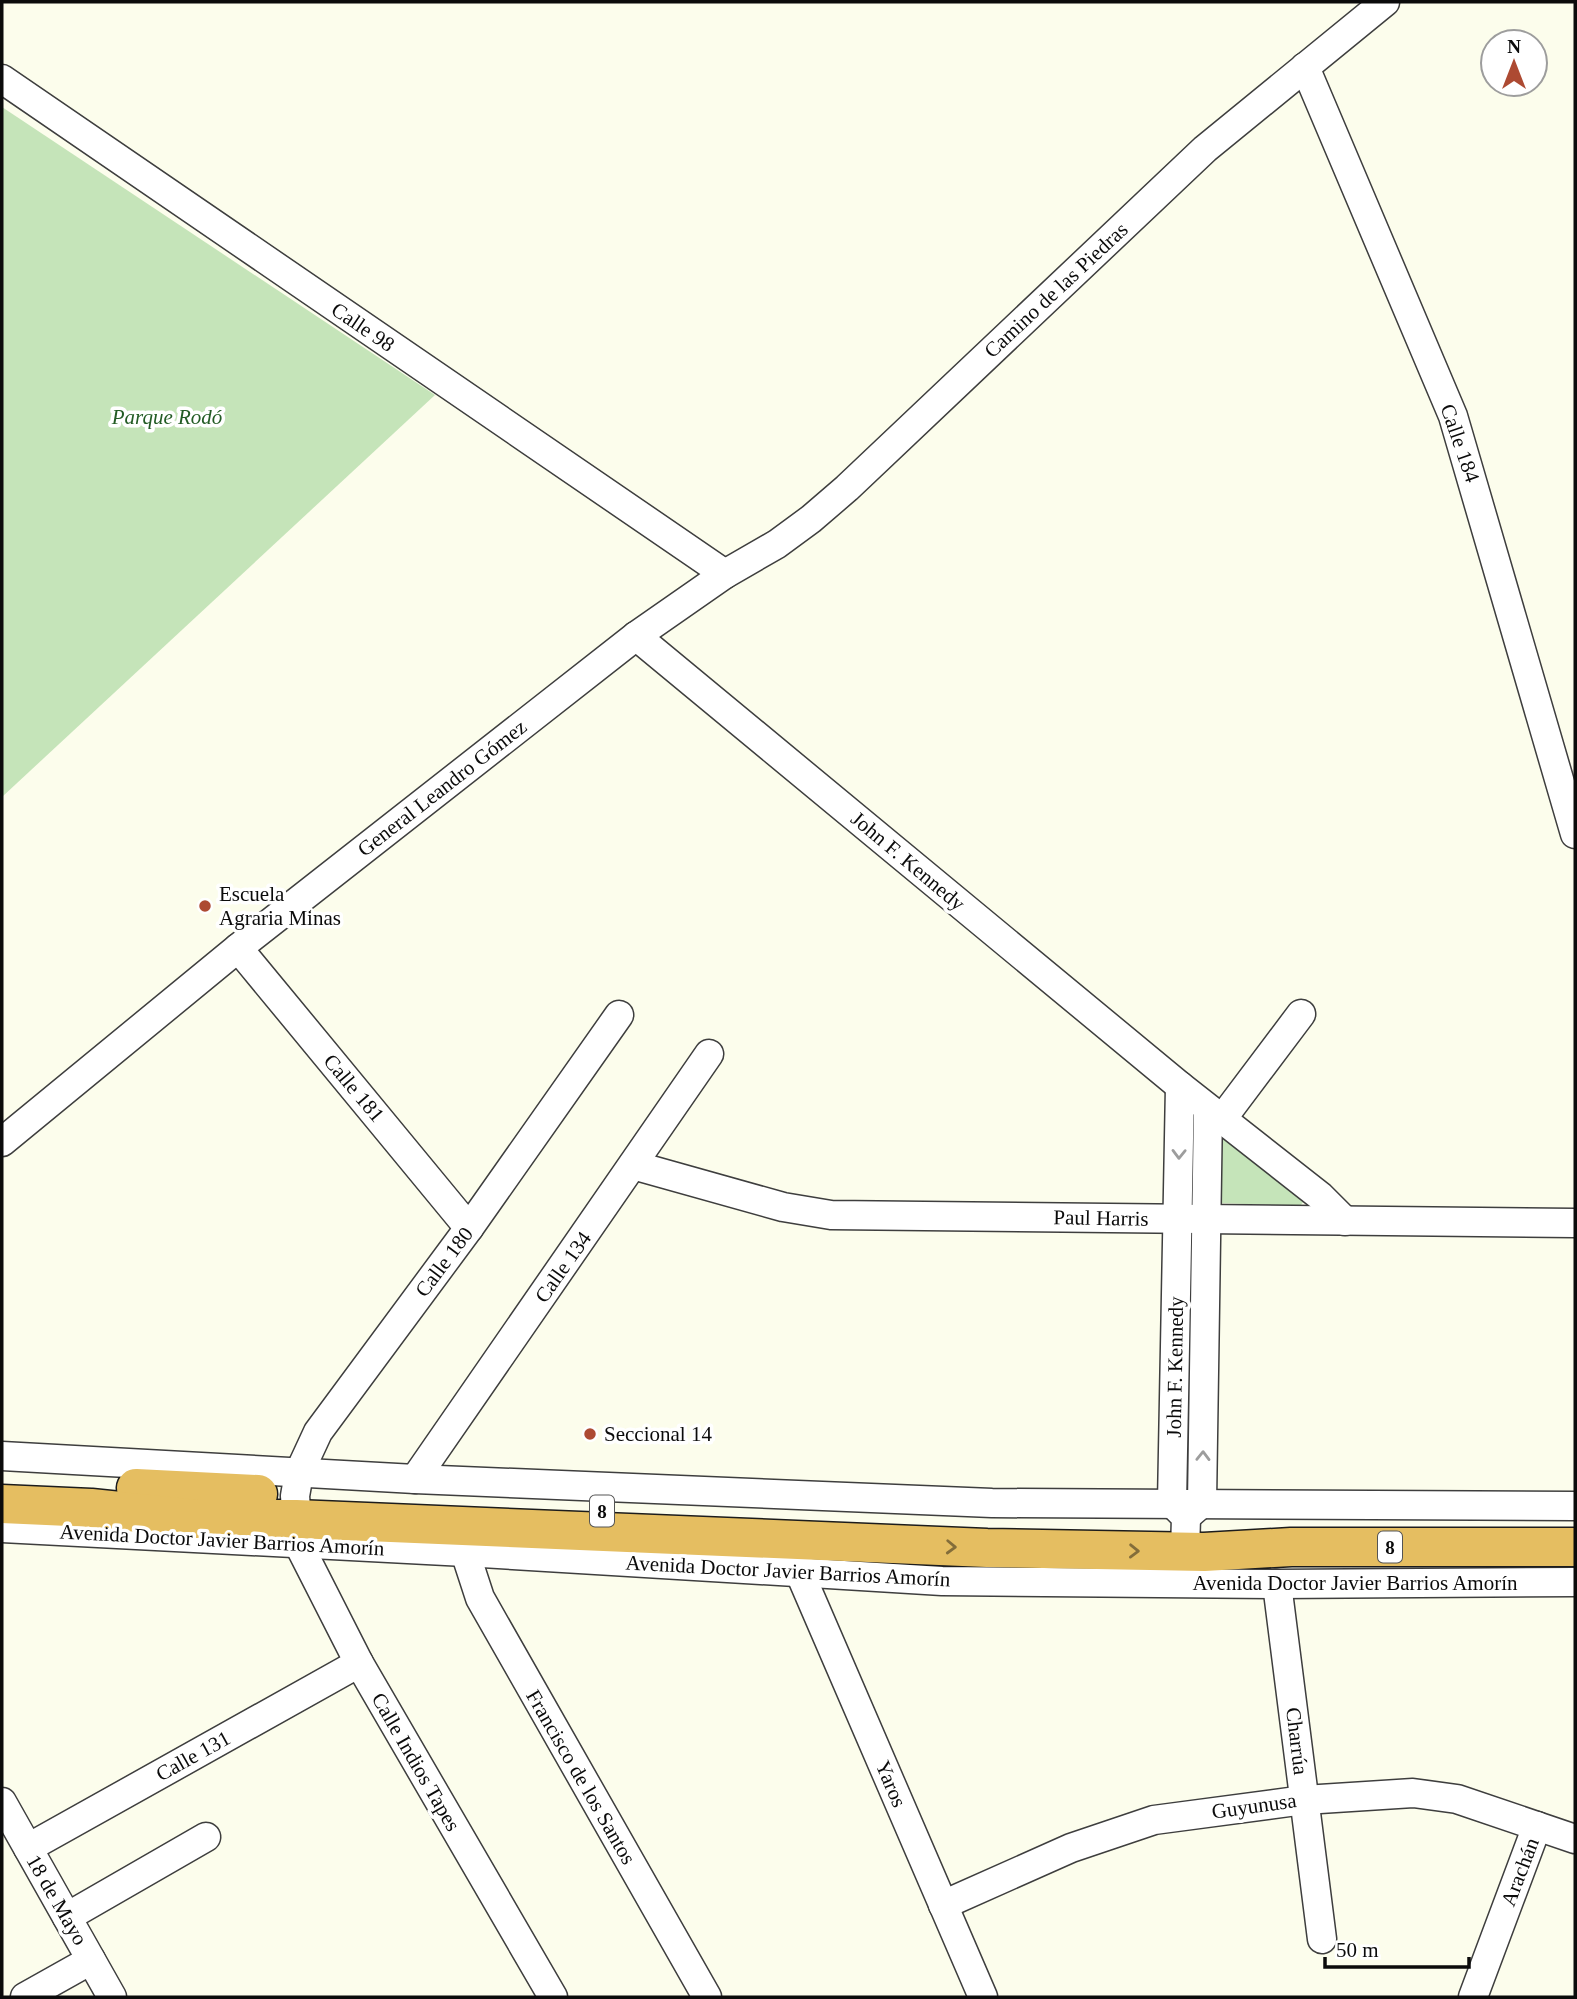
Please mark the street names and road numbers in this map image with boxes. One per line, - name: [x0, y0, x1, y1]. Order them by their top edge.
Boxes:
- street label: Camino de las Piedras: [979, 217, 1133, 363]
- street label: Calle 98: [327, 297, 399, 357]
- street label: Calle 184: [1435, 401, 1485, 486]
- street label: General Leandro Gómez: [353, 715, 531, 861]
- street label: John F. Kennedy: [846, 806, 970, 916]
- street label: Calle 181: [319, 1049, 389, 1127]
- street label: Paul Harris: [1053, 1205, 1149, 1231]
- street label: Calle 180: [410, 1222, 478, 1302]
- street label: Calle 134: [530, 1227, 596, 1307]
- street label: John F. Kennedy: [1162, 1296, 1188, 1438]
- road number: 8: [590, 1496, 614, 1526]
- street label: Avenida Doctor Javier Barrios Amorín: [59, 1520, 385, 1561]
- road number: 8: [1378, 1532, 1402, 1562]
- street label: Avenida Doctor Javier Barrios Amorín: [625, 1551, 951, 1592]
- street label: Avenida Doctor Javier Barrios Amorín: [1192, 1571, 1518, 1595]
- street label: Francisco de los Santos: [521, 1685, 641, 1869]
- street label: Calle Indios Tapes: [367, 1689, 465, 1835]
- street label: Charrúa: [1281, 1706, 1313, 1777]
- street label: Calle 131: [152, 1726, 234, 1786]
- street label: Yaros: [871, 1757, 911, 1811]
- street label: Guyunusa: [1210, 1788, 1299, 1824]
- street label: Arachán: [1496, 1834, 1544, 1910]
- street label: 18 de Mayo: [22, 1851, 92, 1949]

